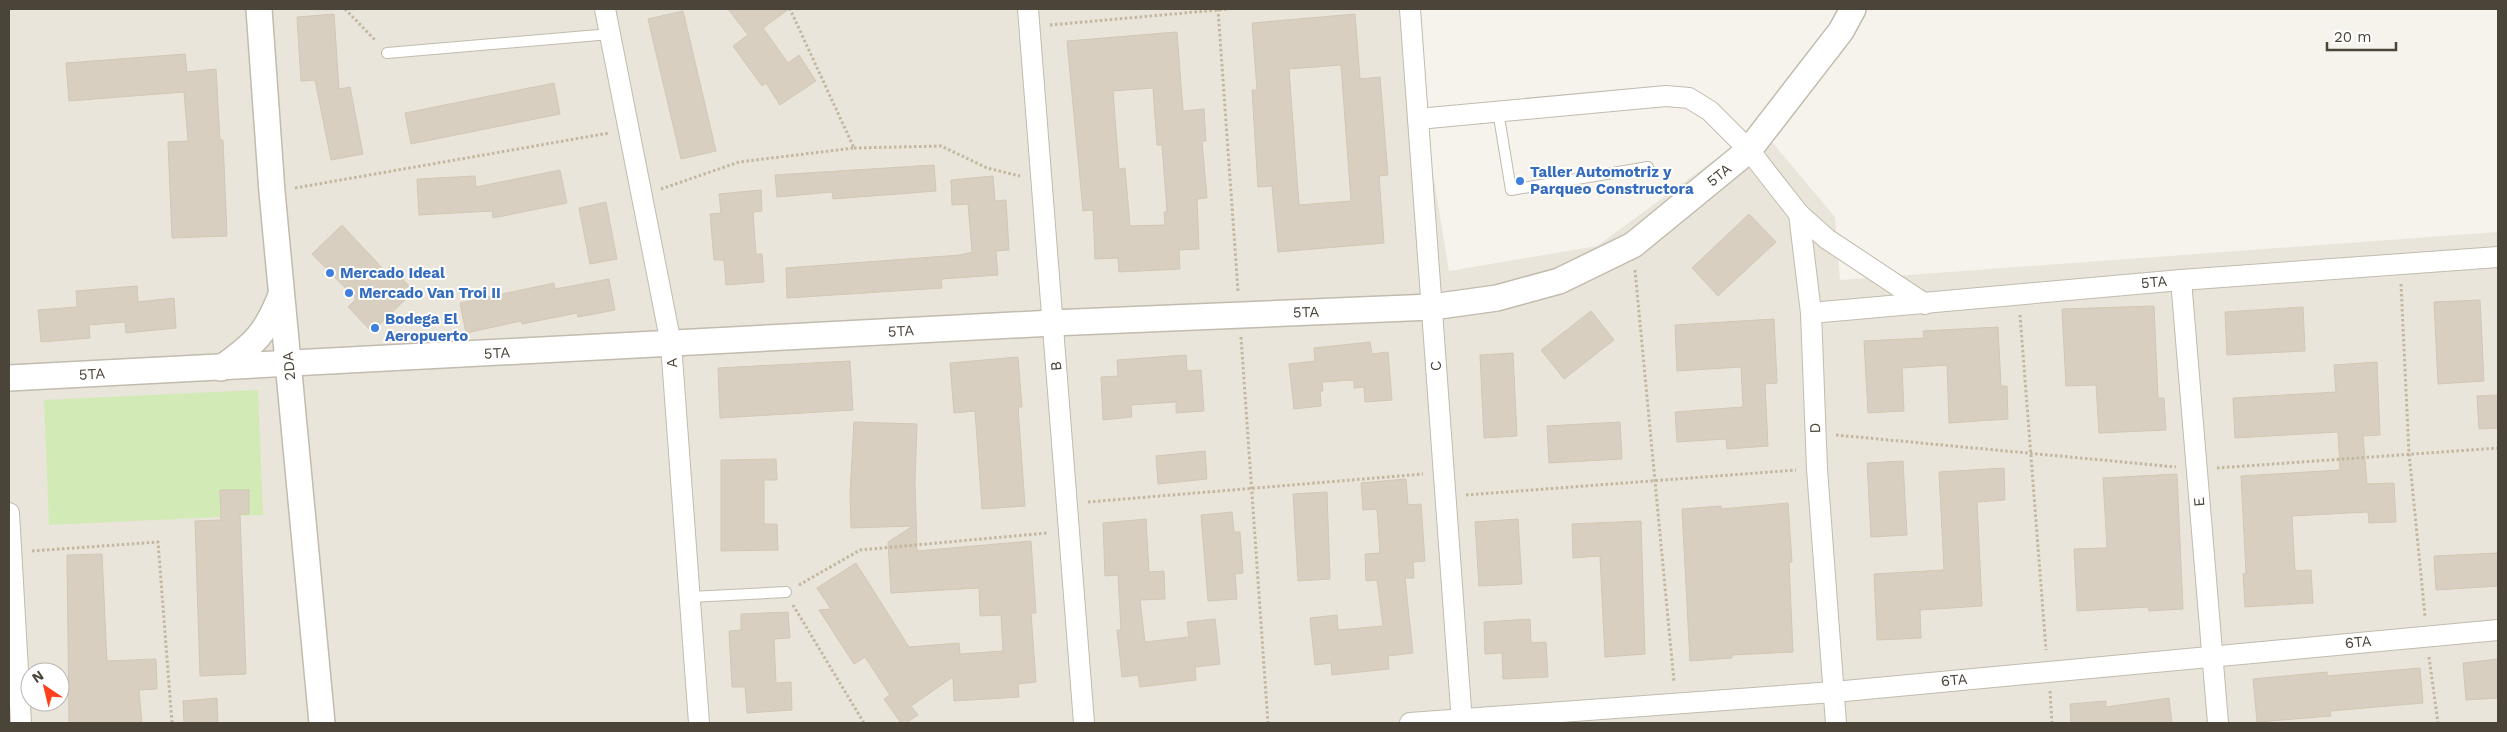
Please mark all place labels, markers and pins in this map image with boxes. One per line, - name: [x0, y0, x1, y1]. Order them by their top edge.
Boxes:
- place label: Taller Automotriz y Parqueo Constructora: [1530, 163, 1694, 198]
- marker: Taller Automotriz y Parqueo Constructora: [1514, 175, 1526, 187]
- place label: Mercado Ideal: [340, 264, 445, 282]
- marker: Mercado Ideal: [324, 267, 336, 279]
- place label: Mercado Van Troi II: [359, 284, 501, 302]
- marker: Mercado Van Troi II: [343, 287, 355, 299]
- place label: Bodega El Aeropuerto: [385, 310, 468, 345]
- marker: Bodega El Aeropuerto: [369, 322, 381, 334]

